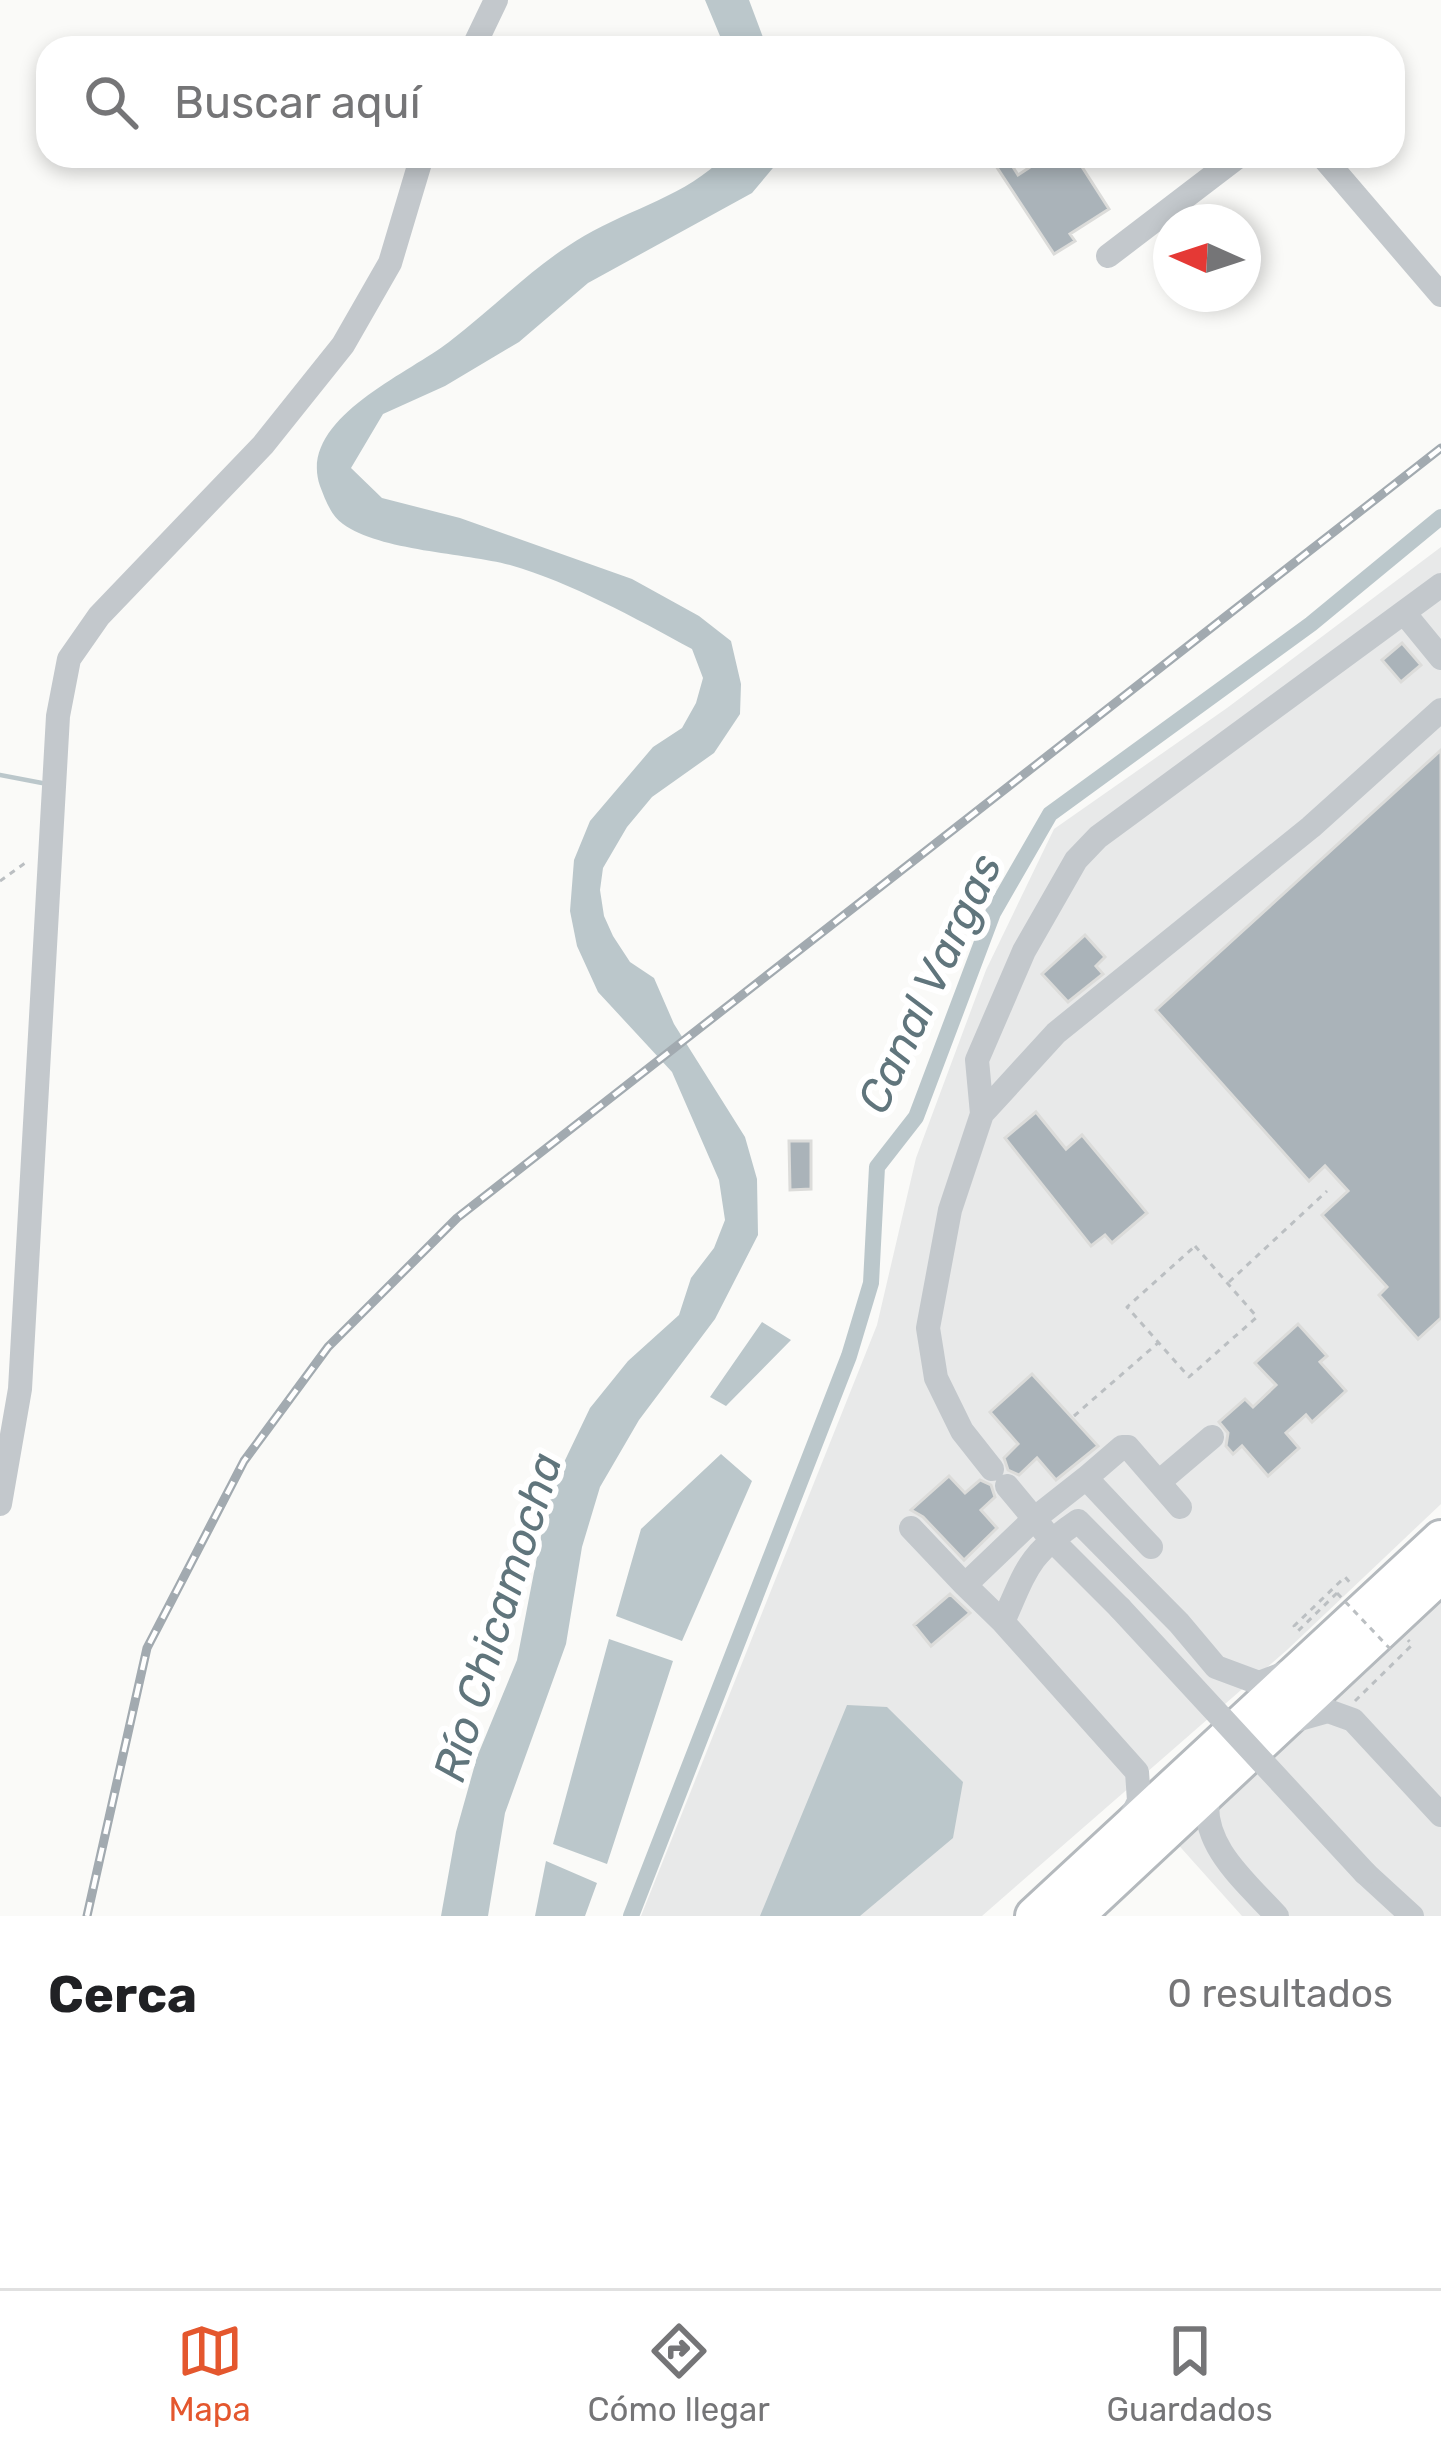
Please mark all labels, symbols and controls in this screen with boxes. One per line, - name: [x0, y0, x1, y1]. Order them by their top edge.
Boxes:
- search box: [36, 36, 1405, 168]
- icon: search: [78, 69, 144, 135]
- text: Buscar aquí: [174, 76, 421, 129]
- north arrow: [1153, 204, 1261, 312]
- water label: Canal Vargas: [846, 845, 1013, 1121]
- water label: Río Chicamocha: [422, 1446, 573, 1788]
- text: Cerca: [48, 1964, 197, 2025]
- text: 0 resultados: [1167, 1971, 1393, 2017]
- tab: Mapa: [168, 2318, 251, 2429]
- tab: Cómo llegar: [588, 2318, 770, 2429]
- tab: Guardados: [1107, 2318, 1273, 2429]

